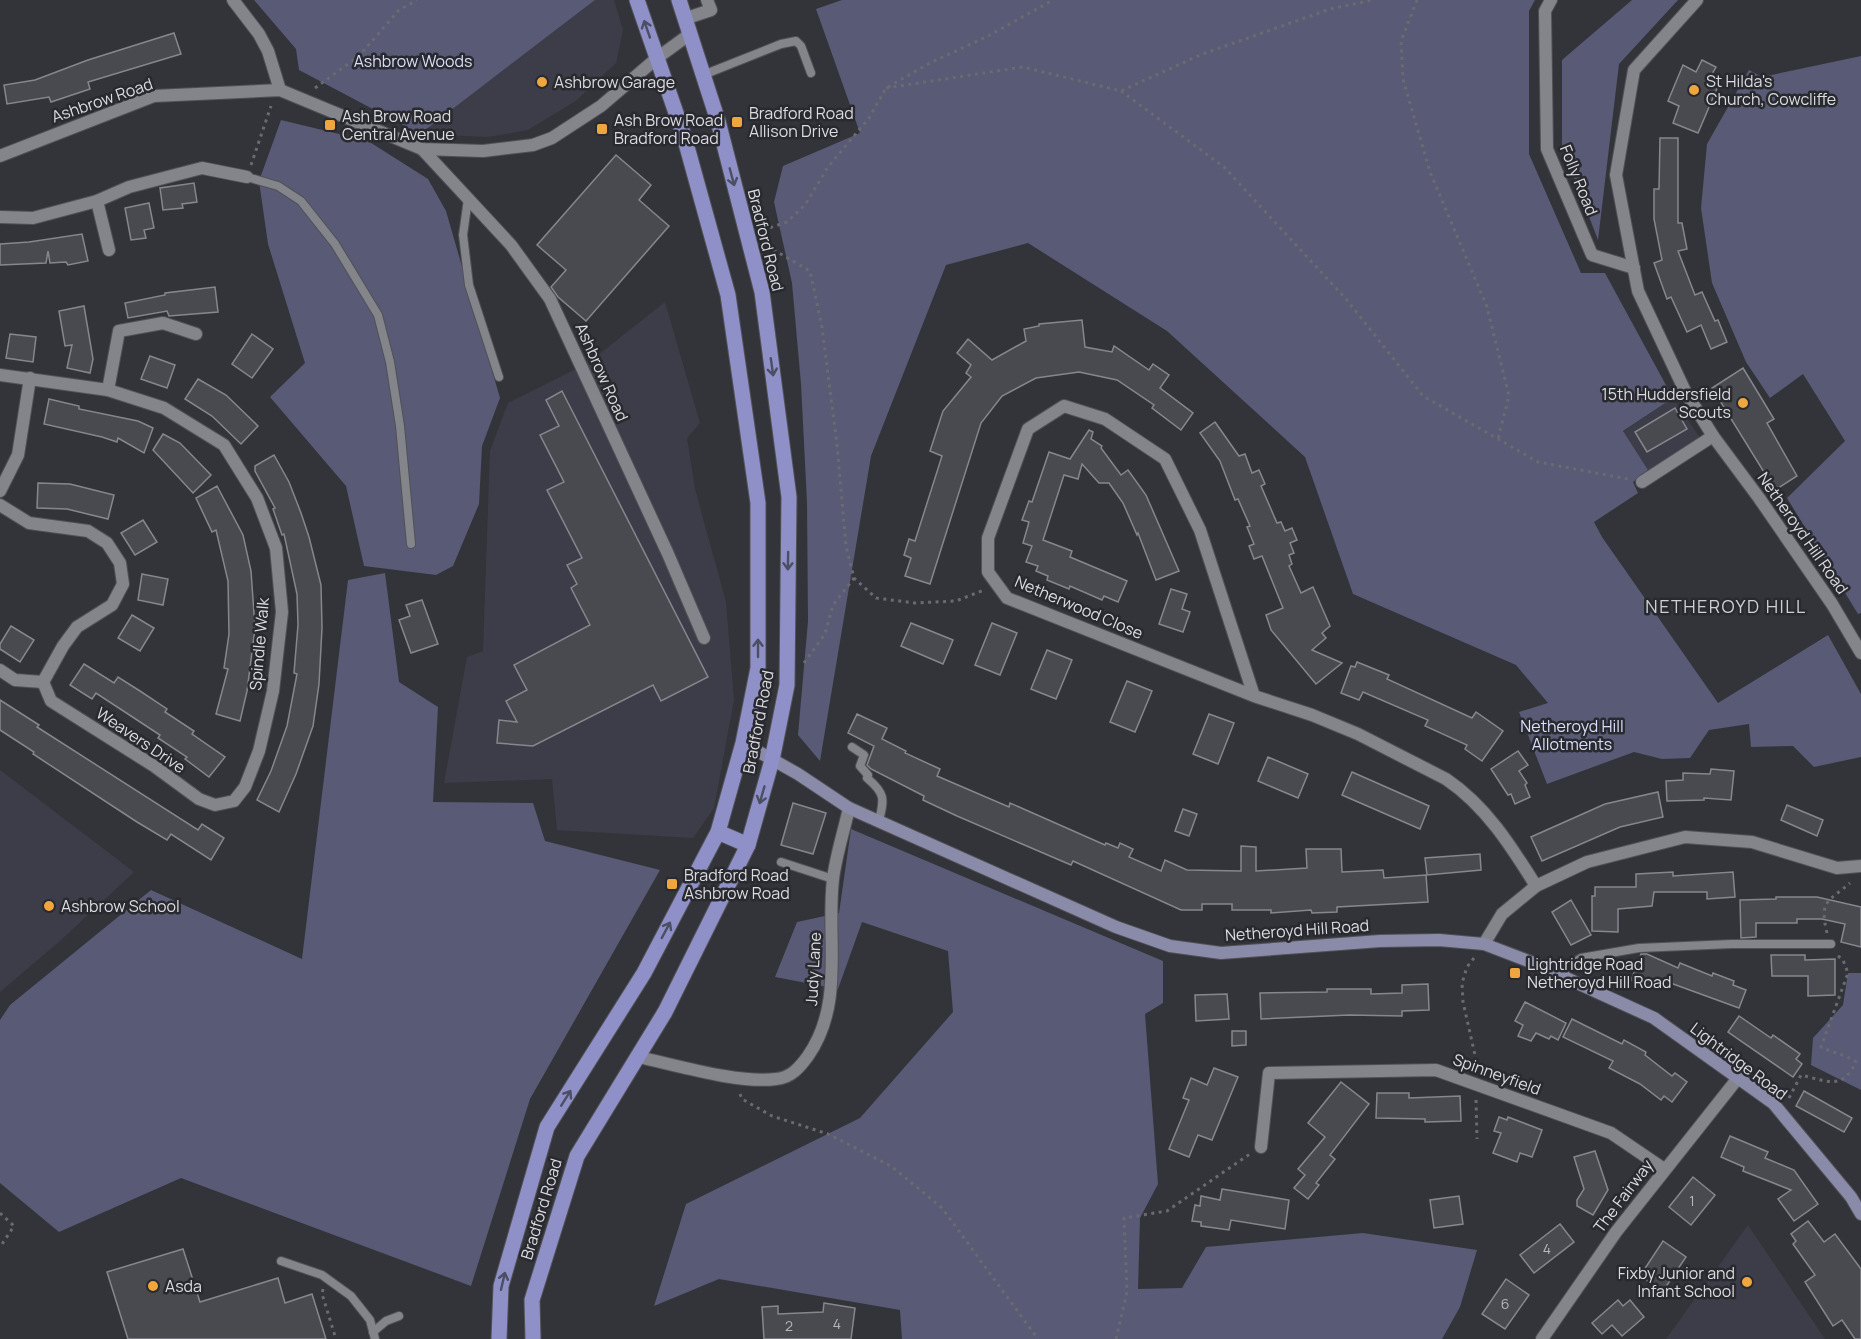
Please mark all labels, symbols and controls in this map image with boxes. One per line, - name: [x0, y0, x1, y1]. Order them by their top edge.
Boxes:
- one-way arrow: [641, 20, 652, 39]
- park label: Ashbrow Woods: [354, 50, 472, 72]
- place label: St Hilda's Church, Cowcliffe: [1706, 70, 1836, 110]
- place label: Ashbrow Garage: [554, 71, 675, 93]
- street label: Ashbrow Road: [48, 72, 156, 128]
- marker: Ashbrow Garage: [535, 75, 549, 89]
- marker: St Hilda's Church, Cowcliffe: [1687, 83, 1701, 97]
- place label: Bradford Road Allison Drive: [749, 102, 854, 142]
- place label: Ash Brow Road Central Avenue: [342, 105, 455, 145]
- place label: Ash Brow Road Bradford Road: [614, 109, 723, 149]
- marker: Bradford Road Allison Drive: [730, 115, 744, 129]
- marker: Ash Brow Road Central Avenue: [323, 118, 337, 132]
- marker: Ash Brow Road Bradford Road: [595, 122, 609, 136]
- street label: Folly Road: [1555, 141, 1603, 219]
- one-way arrow: [727, 167, 738, 186]
- street label: Bradford Road: [743, 187, 789, 293]
- street label: Ashbrow Road: [570, 319, 634, 425]
- one-way arrow: [767, 357, 778, 376]
- place label: 15th Huddersfield Scouts: [1602, 383, 1731, 423]
- marker: 15th Huddersfield Scouts: [1736, 396, 1750, 410]
- street label: Netheroyd Hill Road: [1753, 468, 1853, 598]
- one-way arrow: [783, 550, 794, 570]
- street label: Netherwood Close: [1012, 570, 1146, 644]
- district label: NETHEROYD HILL: [1645, 594, 1807, 618]
- street label: Spindle Walk: [244, 596, 274, 691]
- one-way arrow: [752, 639, 764, 659]
- street label: Bradford Road: [737, 669, 779, 775]
- street label: Weavers Drive: [92, 702, 190, 778]
- park label: Netheroyd Hill Allotments: [1520, 715, 1624, 755]
- one-way arrow: [756, 785, 767, 804]
- place label: Bradford Road Ashbrow Road: [684, 864, 790, 904]
- marker: Bradford Road Ashbrow Road: [665, 877, 679, 891]
- place label: Ashbrow School: [61, 895, 180, 917]
- marker: Ashbrow School: [42, 899, 56, 913]
- street label: Netheroyd Hill Road: [1224, 914, 1370, 946]
- one-way arrow: [661, 922, 672, 940]
- street label: Judy Lane: [800, 932, 826, 1006]
- place label: Lightridge Road Netheroyd Hill Road: [1527, 953, 1671, 993]
- marker: Lightridge Road Netheroyd Hill Road: [1508, 966, 1522, 980]
- street label: Lightridge Road: [1686, 1017, 1792, 1105]
- street label: Spinneyfield: [1450, 1048, 1544, 1100]
- one-way arrow: [559, 1089, 572, 1106]
- street label: The Fairway: [1588, 1154, 1658, 1237]
- street label: Bradford Road: [515, 1156, 567, 1262]
- house number: 1: [1689, 1191, 1695, 1210]
- house number: 4: [1543, 1239, 1551, 1258]
- place label: Fixby Junior and Infant School: [1618, 1262, 1735, 1302]
- one-way arrow: [497, 1272, 509, 1291]
- place label: Asda: [165, 1275, 202, 1297]
- marker: Fixby Junior and Infant School: [1740, 1275, 1754, 1289]
- marker: Asda: [146, 1279, 160, 1293]
- house number: 6: [1501, 1294, 1509, 1313]
- house number: 4: [833, 1314, 841, 1333]
- house number: 2: [785, 1316, 793, 1335]

